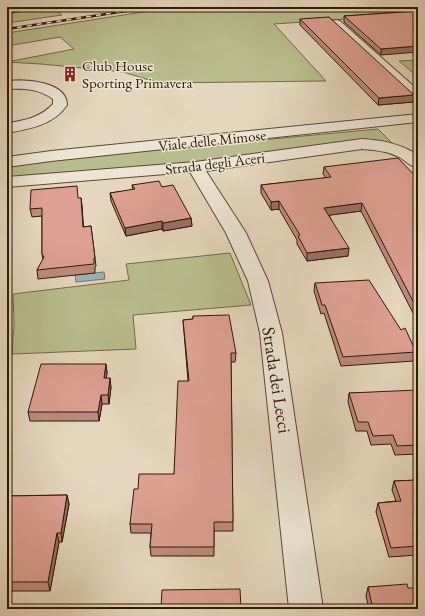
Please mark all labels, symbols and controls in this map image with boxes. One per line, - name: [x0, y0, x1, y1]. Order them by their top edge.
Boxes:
- place label: Club House Sporting Primavera: [82, 56, 192, 92]
- building icon: Club House Sporting Primavera: [61, 65, 79, 83]
- street label: Viale delle Mimose: [157, 125, 267, 155]
- street label: Strada degli Aceri: [164, 147, 266, 179]
- street label: Strada dei Lecci: [257, 325, 297, 435]

